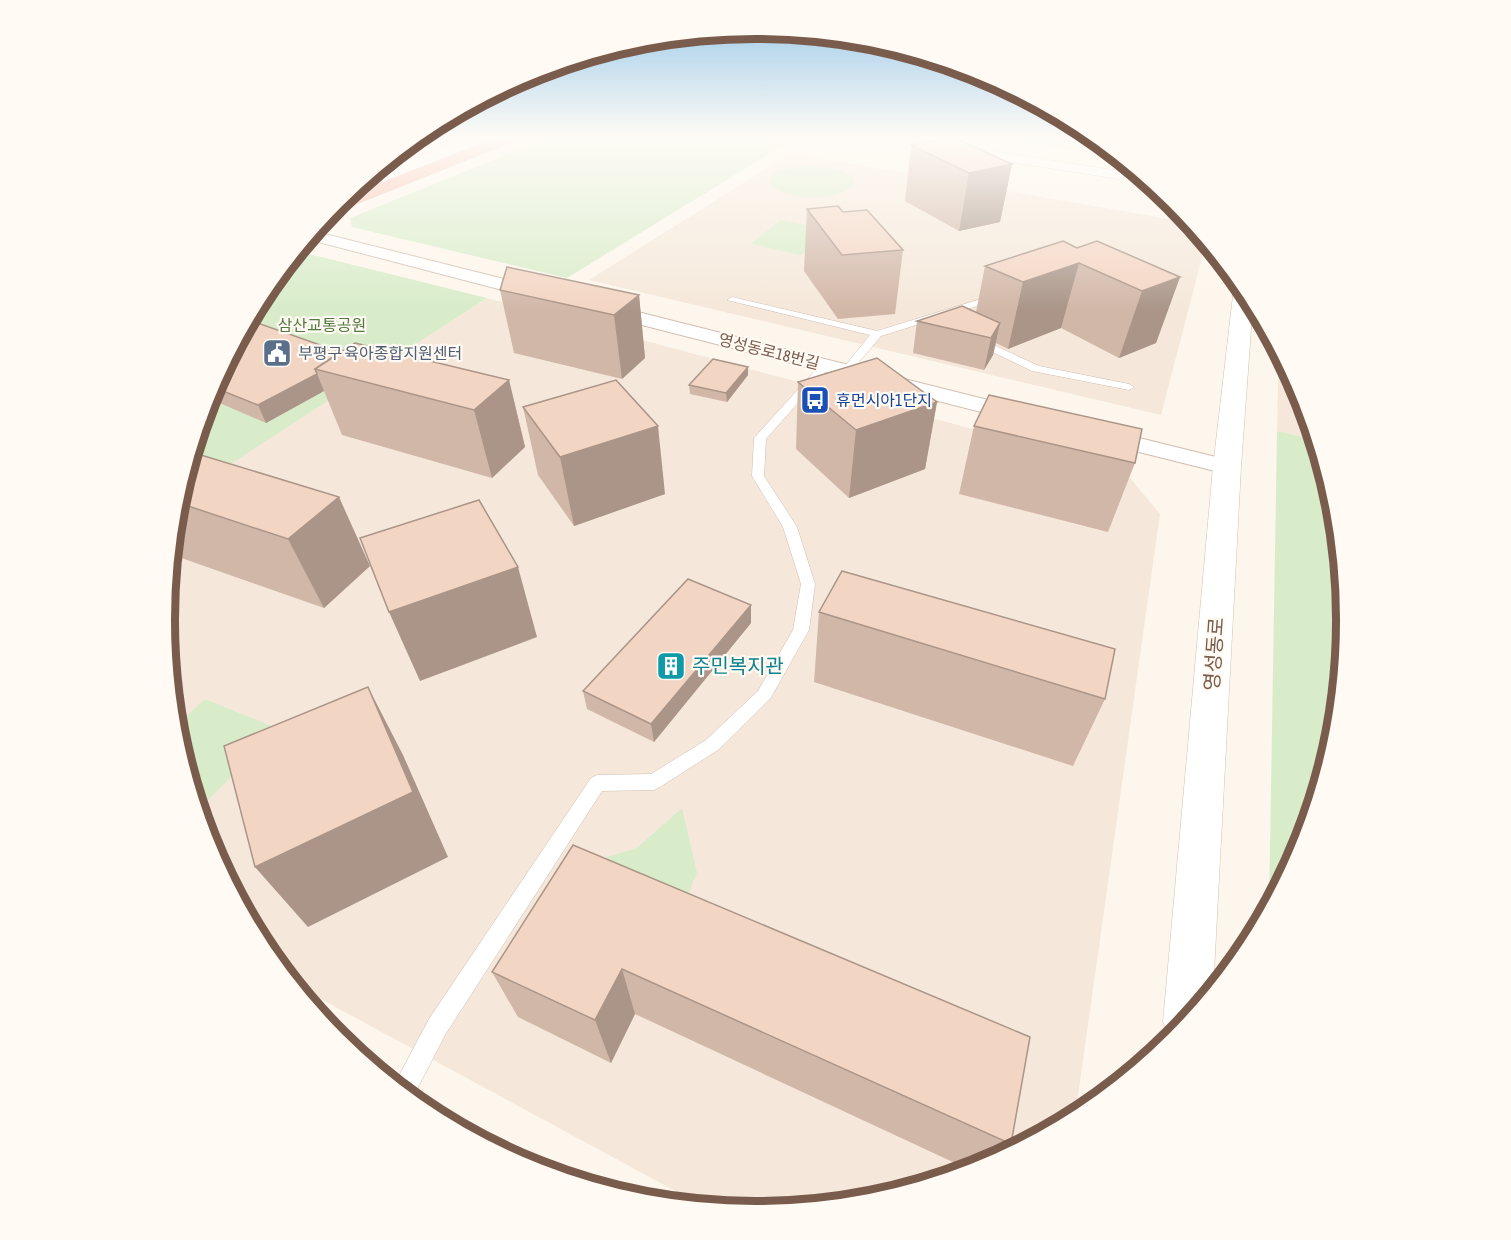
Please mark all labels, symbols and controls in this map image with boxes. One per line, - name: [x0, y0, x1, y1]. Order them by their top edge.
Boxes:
- park label: 삼산교통공원: [278, 316, 366, 334]
- street label: 영성동로18번길: [717, 330, 821, 372]
- public building icon: 부평구 육아종합지원센터: [261, 337, 293, 369]
- place label: 부평구 육아종합지원센터: [298, 344, 462, 362]
- bus stop icon: 휴먼시아1단지: [799, 384, 831, 416]
- place label: 휴먼시아1단지: [836, 391, 932, 409]
- street label: 영성동로: [1199, 616, 1228, 691]
- building icon: 주민복지관: [655, 650, 687, 682]
- place label: 주민복지관: [692, 654, 784, 677]

